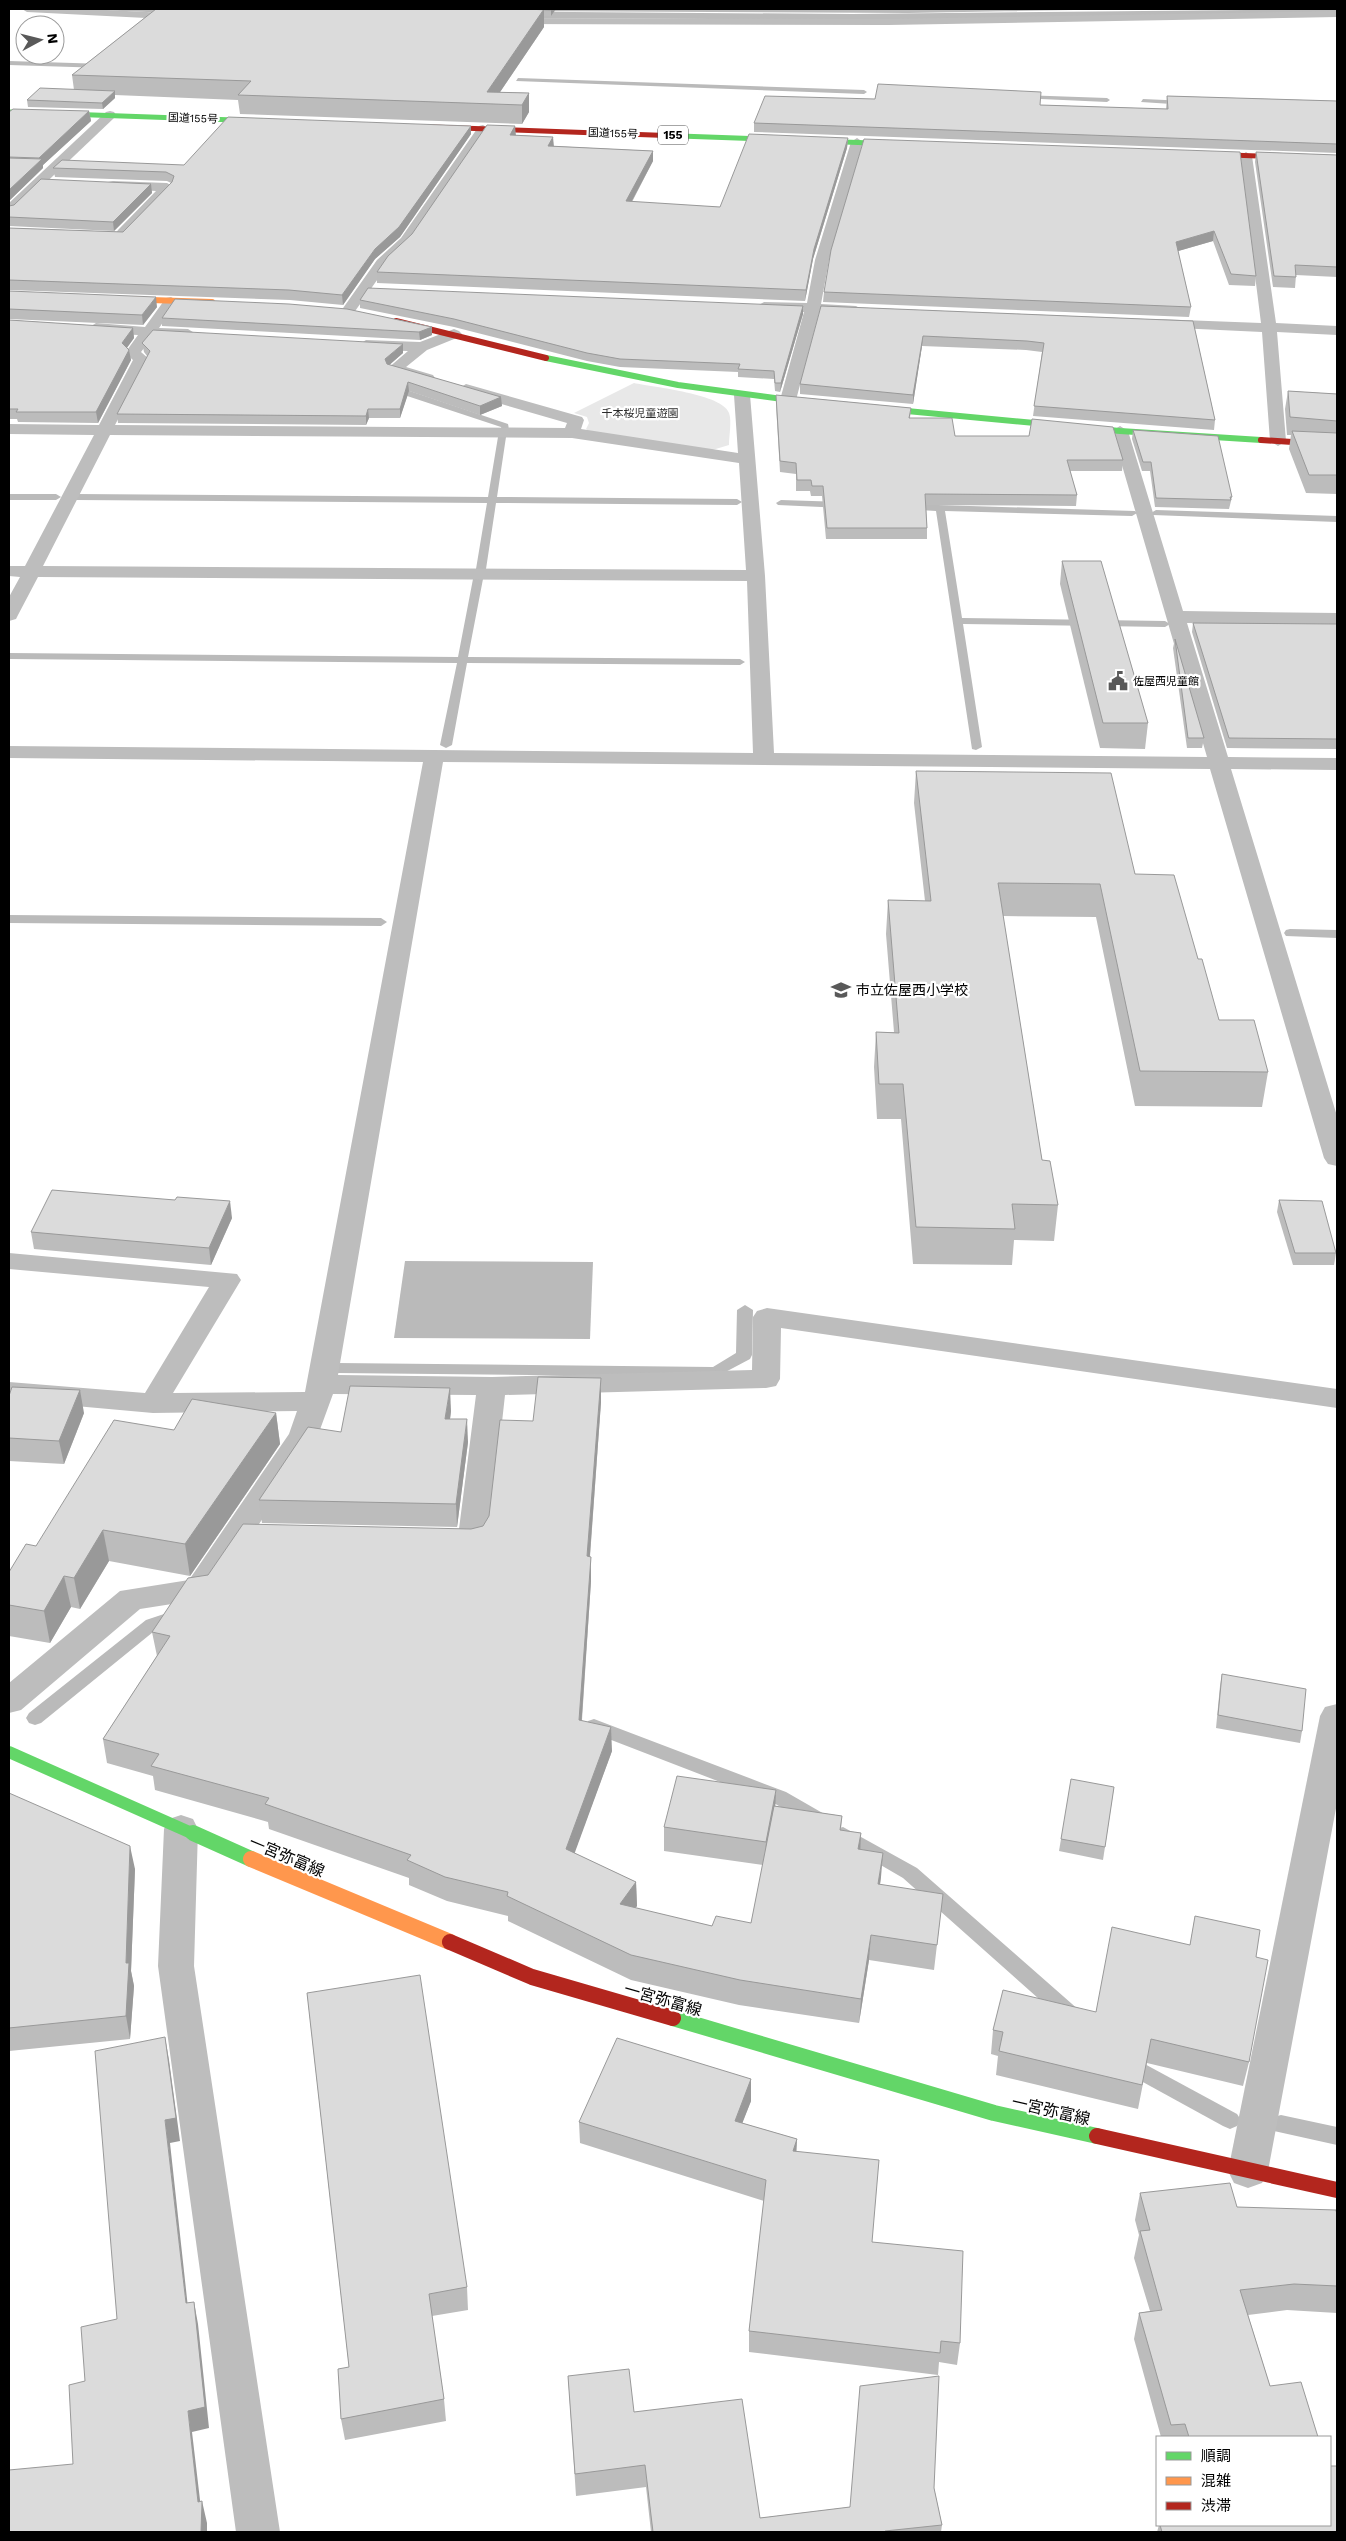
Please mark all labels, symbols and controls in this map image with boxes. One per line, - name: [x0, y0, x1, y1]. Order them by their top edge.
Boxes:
- north arrow: [15, 15, 65, 65]
- text: N: [44, 32, 61, 45]
- street label: 国道155号: [168, 111, 218, 126]
- street label: 国道155号: [588, 126, 638, 141]
- road number: 155: [658, 126, 688, 144]
- park label: 千本桜児童遊園: [602, 407, 679, 420]
- public building icon: 佐屋西児童館: [1107, 670, 1129, 692]
- place label: 佐屋西児童館: [1133, 675, 1199, 688]
- school or university icon: 市立佐屋西小学校: [830, 979, 852, 1001]
- place label: 市立佐屋西小学校: [856, 982, 968, 998]
- street label: 一宮弥富線: [246, 1832, 327, 1881]
- street label: 一宮弥富線: [622, 1979, 704, 2020]
- street label: 一宮弥富線: [1010, 2092, 1092, 2129]
- legend: [1156, 2436, 1331, 2526]
- text: 順調: [1201, 2447, 1231, 2465]
- text: 混雑: [1201, 2472, 1231, 2490]
- text: 渋滞: [1201, 2497, 1231, 2515]

